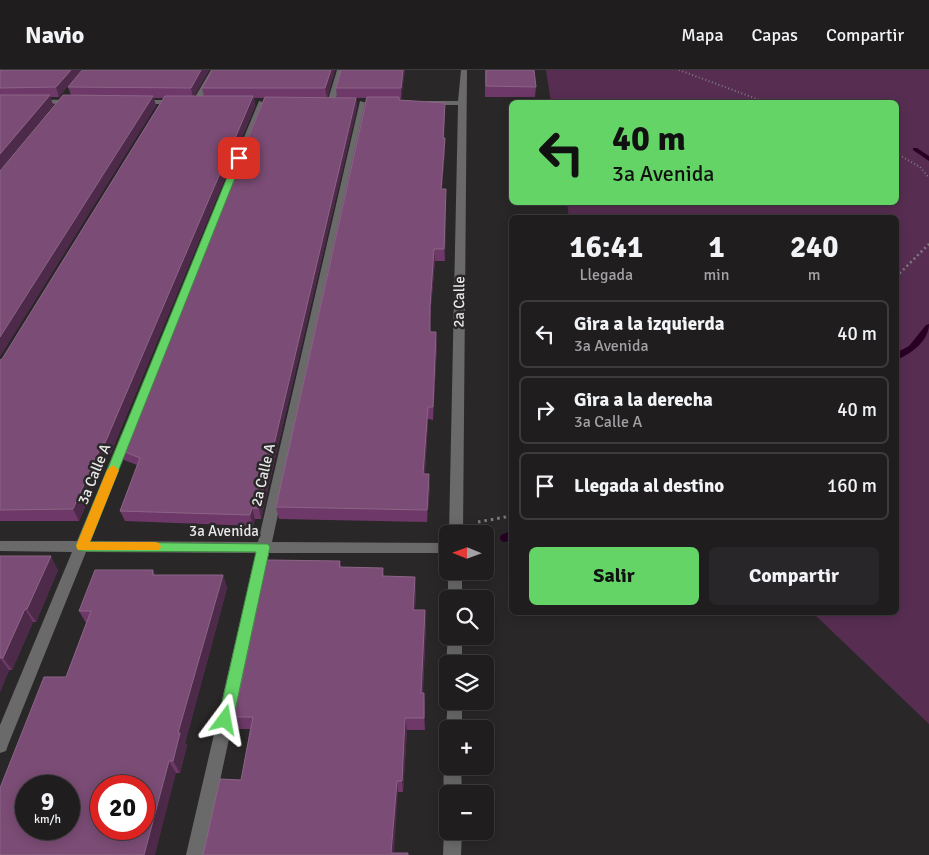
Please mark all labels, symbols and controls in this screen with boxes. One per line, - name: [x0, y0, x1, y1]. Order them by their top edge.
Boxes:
- text: Navio: [25, 20, 84, 50]
- text: Mapa: [681, 24, 724, 46]
- text: Capas: [752, 24, 798, 46]
- text: Compartir: [826, 24, 904, 46]
- text: 40 m: [612, 117, 686, 160]
- icon: left: [529, 120, 594, 185]
- pin: [218, 137, 260, 179]
- icon: arrive: [225, 144, 253, 172]
- text: 3a Avenida: [612, 160, 714, 187]
- text: 16:41: [569, 229, 643, 266]
- text: 1: [708, 229, 725, 266]
- text: 240: [790, 229, 838, 266]
- text: Llegada: [579, 265, 633, 285]
- text: min: [704, 265, 729, 285]
- text: m: [808, 265, 821, 285]
- street label: 2a Calle: [450, 276, 468, 328]
- text: Gira a la izquierda: [574, 312, 724, 336]
- icon: left: [531, 320, 559, 348]
- text: 40 m: [837, 322, 877, 346]
- text: 3a Avenida: [574, 336, 649, 356]
- text: Gira a la derecha: [574, 388, 713, 412]
- icon: right: [531, 396, 559, 424]
- text: 40 m: [837, 398, 877, 422]
- text: 3a Calle A: [574, 412, 642, 432]
- street label: 3a Calle A: [74, 441, 114, 507]
- street label: 2a Calle A: [247, 442, 279, 508]
- icon: arrive: [531, 472, 559, 500]
- text: Llegada al destino: [574, 474, 724, 498]
- text: 160 m: [827, 474, 877, 498]
- street label: 3a Avenida: [189, 522, 259, 540]
- north arrow: [439, 525, 494, 580]
- map controls: [439, 525, 494, 840]
- button: Salir: [529, 547, 699, 605]
- button: Compartir: [709, 547, 879, 605]
- button: search: [439, 590, 494, 645]
- button: layers: [439, 655, 494, 710]
- position arrow: [198, 693, 250, 745]
- button: +: [439, 720, 494, 775]
- speed limit sign: 20: [90, 775, 155, 840]
- button: −: [439, 785, 494, 840]
- text: 9: [41, 786, 54, 817]
- text: km/h: [34, 812, 61, 827]

